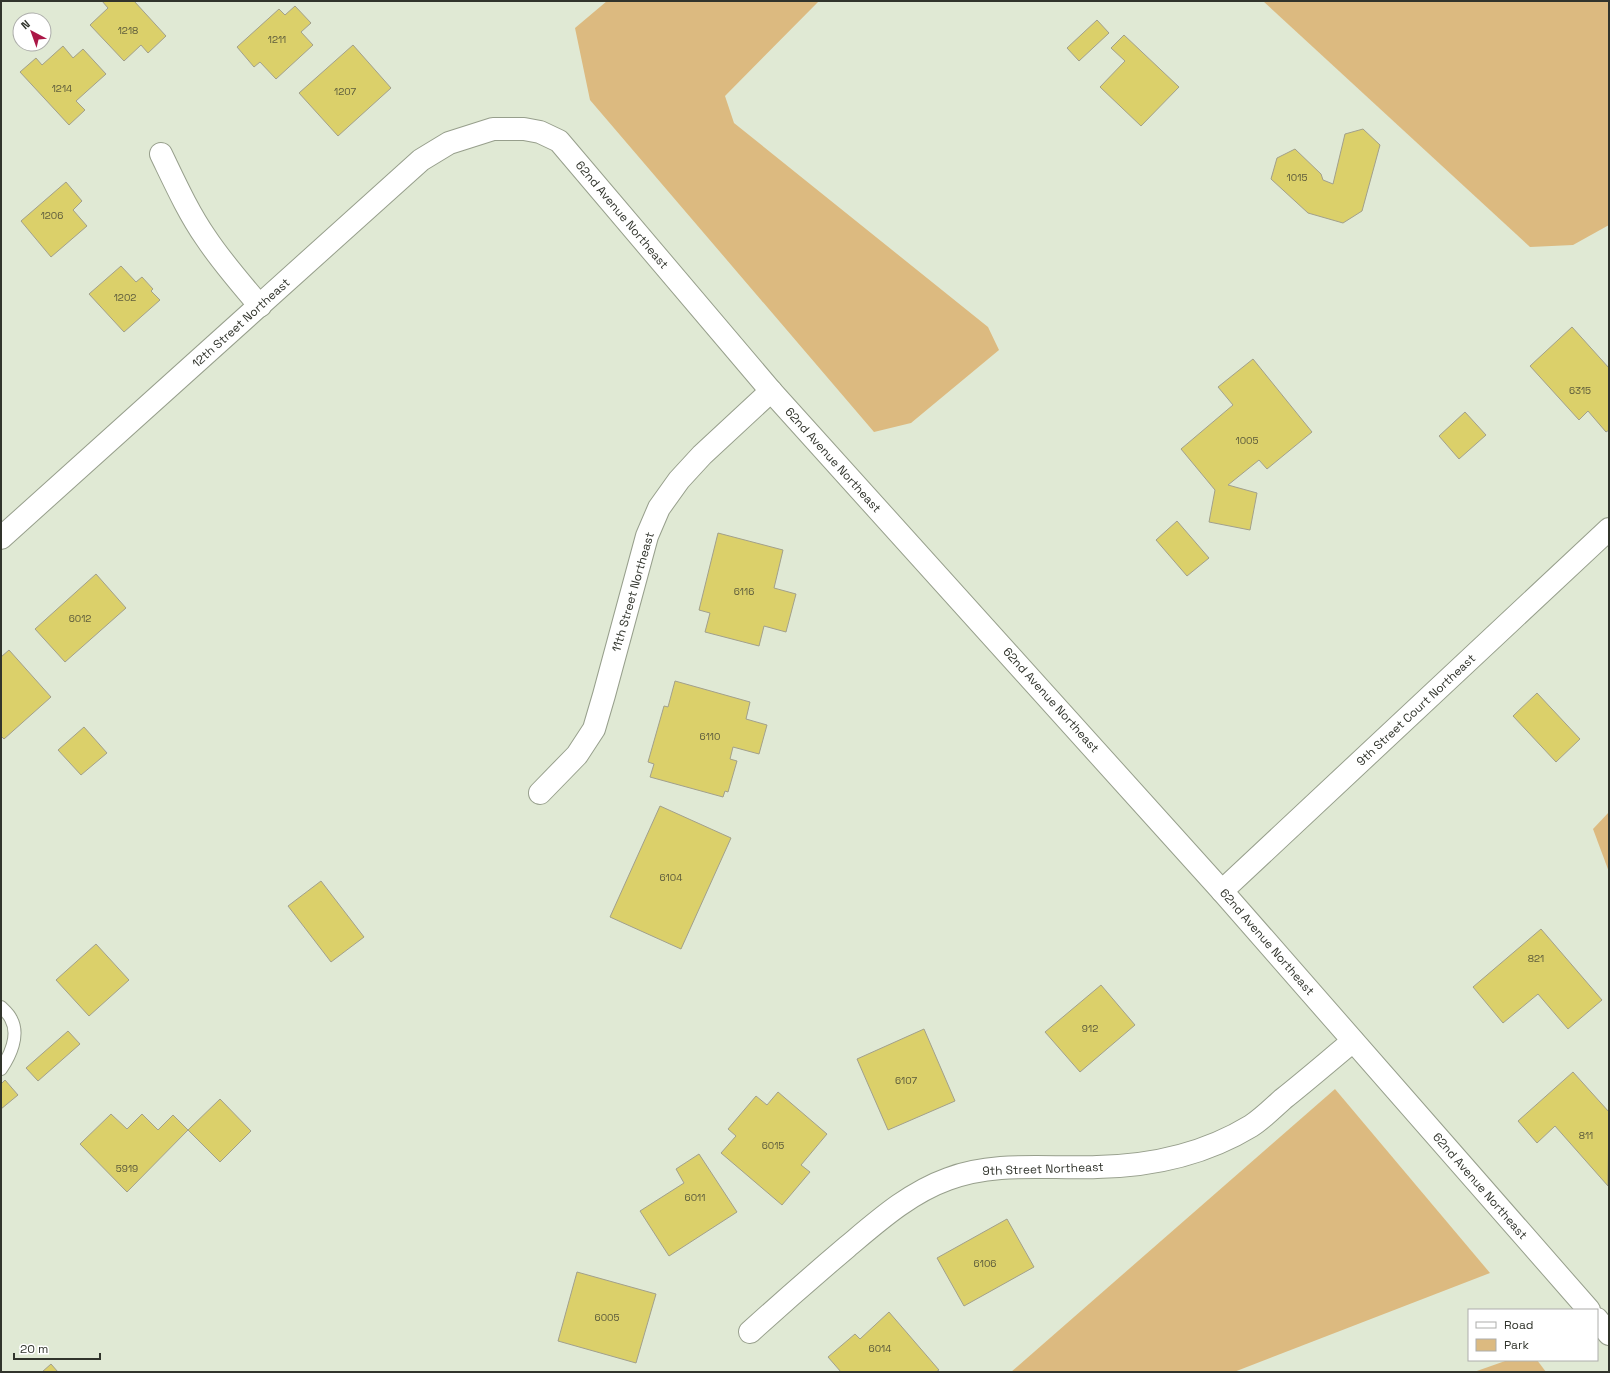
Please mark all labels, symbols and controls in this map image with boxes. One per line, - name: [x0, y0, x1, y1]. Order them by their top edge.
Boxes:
- north arrow: [12, 12, 52, 52]
- text: N: [18, 17, 33, 32]
- house number: 1218: [118, 24, 138, 37]
- house number: 1211: [268, 33, 286, 46]
- house number: 1214: [52, 82, 72, 95]
- house number: 1207: [334, 85, 356, 98]
- street label: 62nd Avenue Northeast: [572, 158, 672, 272]
- house number: 1015: [1287, 171, 1307, 184]
- house number: 1206: [41, 209, 63, 222]
- street label: 12th Street Northeast: [189, 275, 293, 371]
- house number: 1202: [114, 291, 136, 304]
- house number: 6315: [1569, 384, 1591, 397]
- street label: 62nd Avenue Northeast: [781, 404, 885, 516]
- house number: 1005: [1236, 434, 1259, 447]
- street label: 11th Street Northeast: [608, 530, 658, 654]
- house number: 6116: [734, 585, 754, 598]
- house number: 6012: [69, 612, 91, 625]
- street label: 62nd Avenue Northeast: [999, 644, 1103, 756]
- street label: 9th Street Court Northeast: [1353, 651, 1479, 769]
- house number: 6110: [700, 730, 720, 743]
- house number: 6104: [660, 871, 682, 884]
- street label: 62nd Avenue Northeast: [1216, 885, 1318, 999]
- house number: 821: [1528, 952, 1544, 965]
- house number: 912: [1082, 1022, 1098, 1035]
- house number: 6107: [895, 1074, 917, 1087]
- street label: 62nd Avenue Northeast: [1429, 1129, 1531, 1243]
- house number: 811: [1579, 1129, 1593, 1142]
- house number: 6015: [762, 1139, 784, 1152]
- street label: 9th Street Northeast: [982, 1159, 1104, 1179]
- house number: 5919: [116, 1162, 138, 1175]
- house number: 6011: [685, 1191, 705, 1204]
- house number: 6106: [974, 1257, 996, 1270]
- legend: [1468, 1309, 1598, 1361]
- house number: 6005: [595, 1311, 619, 1324]
- text: Road: [1504, 1317, 1533, 1333]
- scale bar: [14, 1335, 100, 1361]
- text: Park: [1504, 1337, 1529, 1353]
- text: 20 m: [20, 1341, 48, 1357]
- house number: 6014: [869, 1342, 891, 1355]

